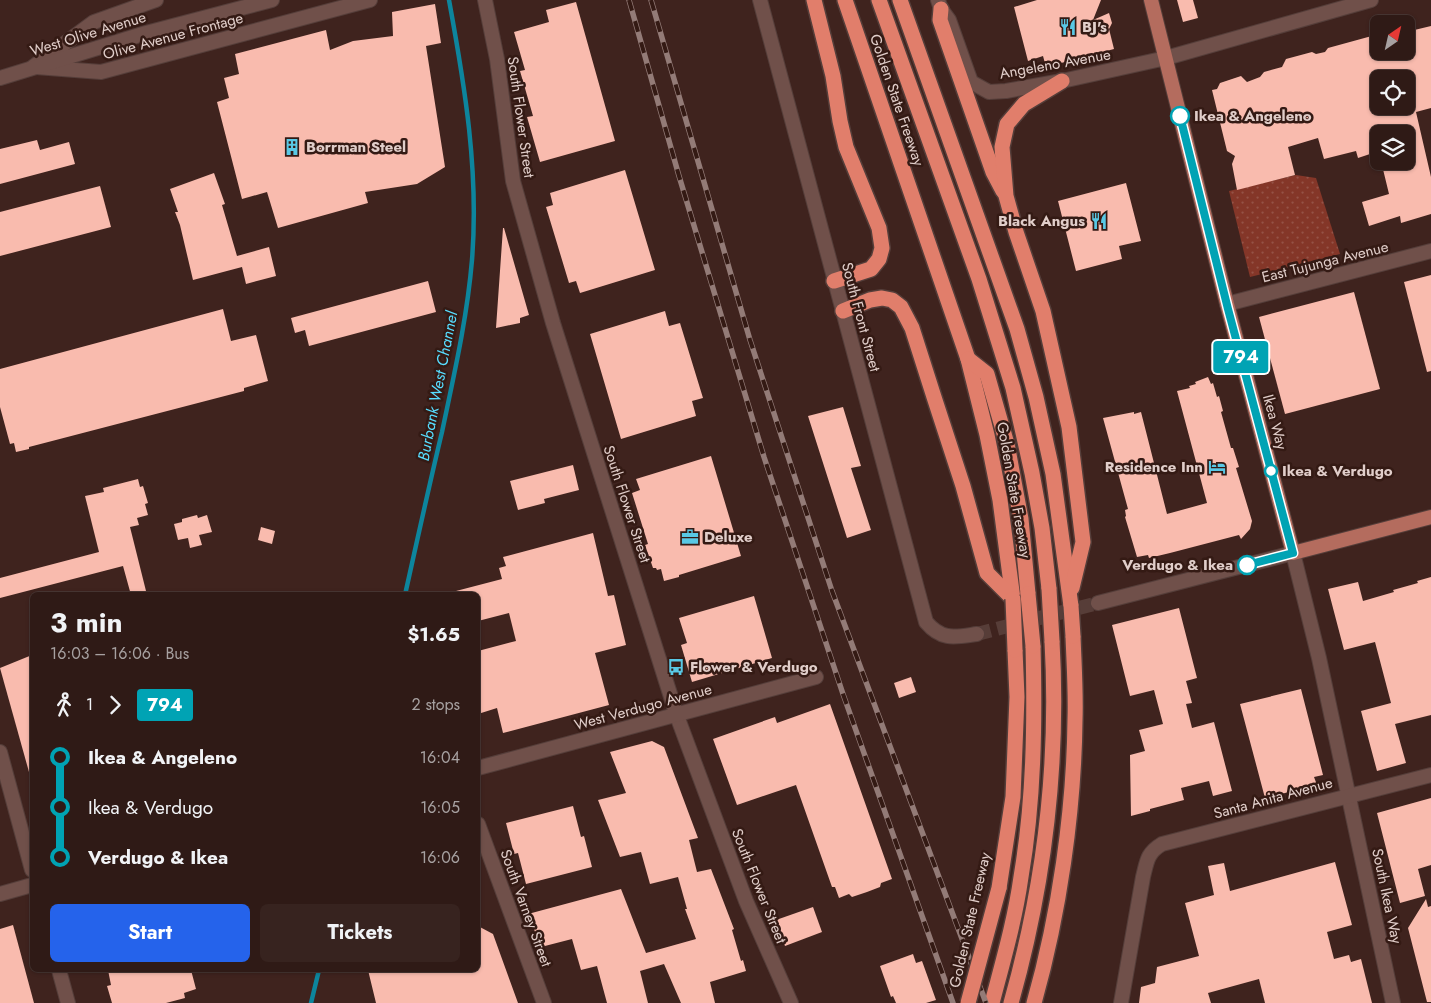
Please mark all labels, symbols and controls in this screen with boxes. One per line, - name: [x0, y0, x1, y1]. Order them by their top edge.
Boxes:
- street label: West Olive Avenue: [27, 6, 149, 62]
- street label: Olive Avenue Frontage: [100, 7, 246, 65]
- north arrow: [1370, 15, 1415, 60]
- map controls: [1370, 15, 1415, 170]
- place label: BJ's: [1082, 16, 1107, 38]
- restaurant icon: BJ's: [1058, 17, 1078, 37]
- street label: Golden State Freeway: [864, 31, 930, 169]
- street label: Angeleno Avenue: [998, 43, 1113, 85]
- street label: South Flower Street: [502, 55, 540, 179]
- button: locate: [1370, 70, 1415, 115]
- place label: Ikea & Angeleno: [1194, 105, 1312, 127]
- marker: Ikea & Angeleno: [1170, 106, 1190, 126]
- button: layers: [1370, 125, 1415, 170]
- place label: Borrman Steel: [306, 136, 406, 158]
- building icon: Borrman Steel: [282, 137, 302, 157]
- place label: Black Angus: [998, 210, 1085, 232]
- restaurant icon: Black Angus: [1089, 211, 1109, 231]
- street label: East Tujunga Avenue: [1259, 236, 1391, 288]
- street label: South Front Street: [836, 260, 886, 374]
- water label: Burbank West Channel: [412, 308, 464, 463]
- line badge: 794: [1212, 341, 1270, 373]
- text: 794: [1223, 344, 1259, 370]
- street label: Ikea Way: [1257, 392, 1293, 453]
- street label: Golden State Freeway: [991, 420, 1037, 560]
- street label: South Flower Street: [598, 442, 656, 566]
- place label: Residence Inn: [1105, 456, 1203, 478]
- hotel icon: Residence Inn: [1207, 457, 1227, 477]
- place label: Ikea & Verdugo: [1282, 460, 1393, 482]
- marker: Ikea & Verdugo: [1264, 464, 1278, 478]
- place label: Deluxe: [704, 526, 753, 548]
- office icon: Deluxe: [680, 527, 700, 547]
- place label: Verdugo & Ikea: [1121, 554, 1233, 576]
- marker: Verdugo & Ikea: [1237, 555, 1257, 575]
- text: 3 min: [50, 602, 123, 643]
- text: $1.65: [407, 621, 460, 648]
- text: 16:03 – 16:06 · Bus: [50, 642, 189, 665]
- place label: Flower & Verdugo: [690, 656, 818, 678]
- bus stop icon: Flower & Verdugo: [666, 657, 686, 677]
- street label: West Verdugo Avenue: [572, 678, 714, 736]
- icon: walk: [50, 691, 78, 719]
- icon: forward: [101, 691, 129, 719]
- text: 794: [147, 692, 183, 718]
- text: 1: [86, 693, 93, 716]
- text: 2 stops: [412, 693, 460, 716]
- text: Ikea & Angeleno: [88, 744, 237, 771]
- text: 16:04: [420, 746, 460, 769]
- street label: Santa Anita Avenue: [1211, 771, 1335, 824]
- text: Ikea & Verdugo: [88, 794, 213, 821]
- text: 16:05: [420, 796, 460, 819]
- street label: South Flower Street: [726, 825, 792, 947]
- text: Verdugo & Ikea: [88, 844, 228, 871]
- text: 16:06: [420, 846, 460, 869]
- street label: South Varney Street: [495, 846, 558, 970]
- street label: South Ikea Way: [1366, 846, 1408, 946]
- street label: Golden State Freeway: [944, 850, 996, 990]
- button: Start: [50, 904, 250, 962]
- button: Tickets: [260, 904, 460, 962]

